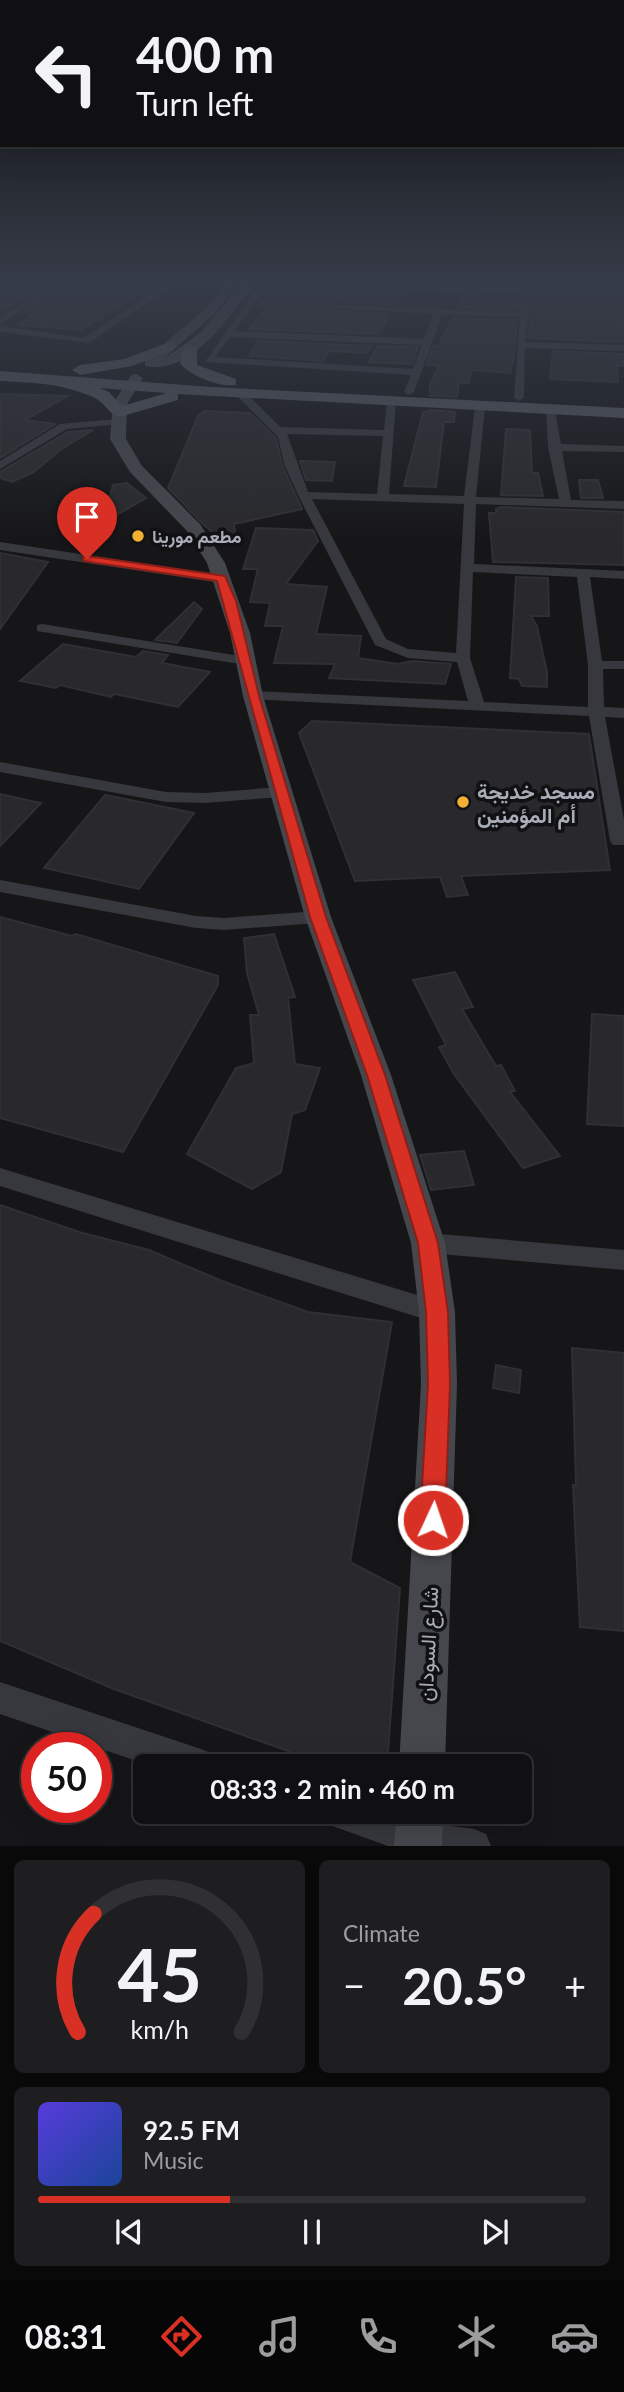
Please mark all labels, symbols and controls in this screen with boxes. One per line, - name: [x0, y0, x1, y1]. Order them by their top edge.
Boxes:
- text: 400 m: [136, 25, 274, 83]
- icon: left: [21, 28, 112, 119]
- text: Turn left: [136, 84, 253, 123]
- pin: [57, 487, 117, 559]
- icon: arrive: [68, 498, 106, 536]
- place label: مطعم مورينا: [152, 525, 242, 549]
- marker: مطعم مورينا: [130, 528, 146, 544]
- place label: مسجد خديجة أم المؤمنين: [477, 778, 595, 830]
- marker: مسجد خديجة أم المؤمنين: [455, 794, 471, 810]
- position arrow: [396, 1483, 470, 1557]
- street label: شارع السودان: [412, 1586, 445, 1702]
- speed limit sign: 50: [21, 1732, 112, 1823]
- text: 08:33 · 2 min · 460 m: [210, 1773, 455, 1805]
- text: Climate: [343, 1919, 420, 1947]
- text: 45: [117, 1931, 202, 2019]
- text: 20.5°: [402, 1954, 527, 2016]
- text: −: [343, 1962, 365, 2008]
- text: +: [564, 1962, 586, 2008]
- text: km/h: [130, 2014, 189, 2044]
- text: 92.5 FM: [143, 2114, 240, 2146]
- text: Music: [143, 2146, 203, 2174]
- icon: previous: [110, 2213, 148, 2251]
- icon: pause: [293, 2213, 331, 2251]
- icon: next: [476, 2213, 514, 2251]
- icon: directions: [157, 2312, 206, 2361]
- icon: music: [255, 2312, 304, 2361]
- icon: phone: [353, 2312, 402, 2361]
- icon: climate: [452, 2312, 501, 2361]
- icon: car: [550, 2312, 599, 2361]
- text: 08:31: [25, 2317, 107, 2356]

